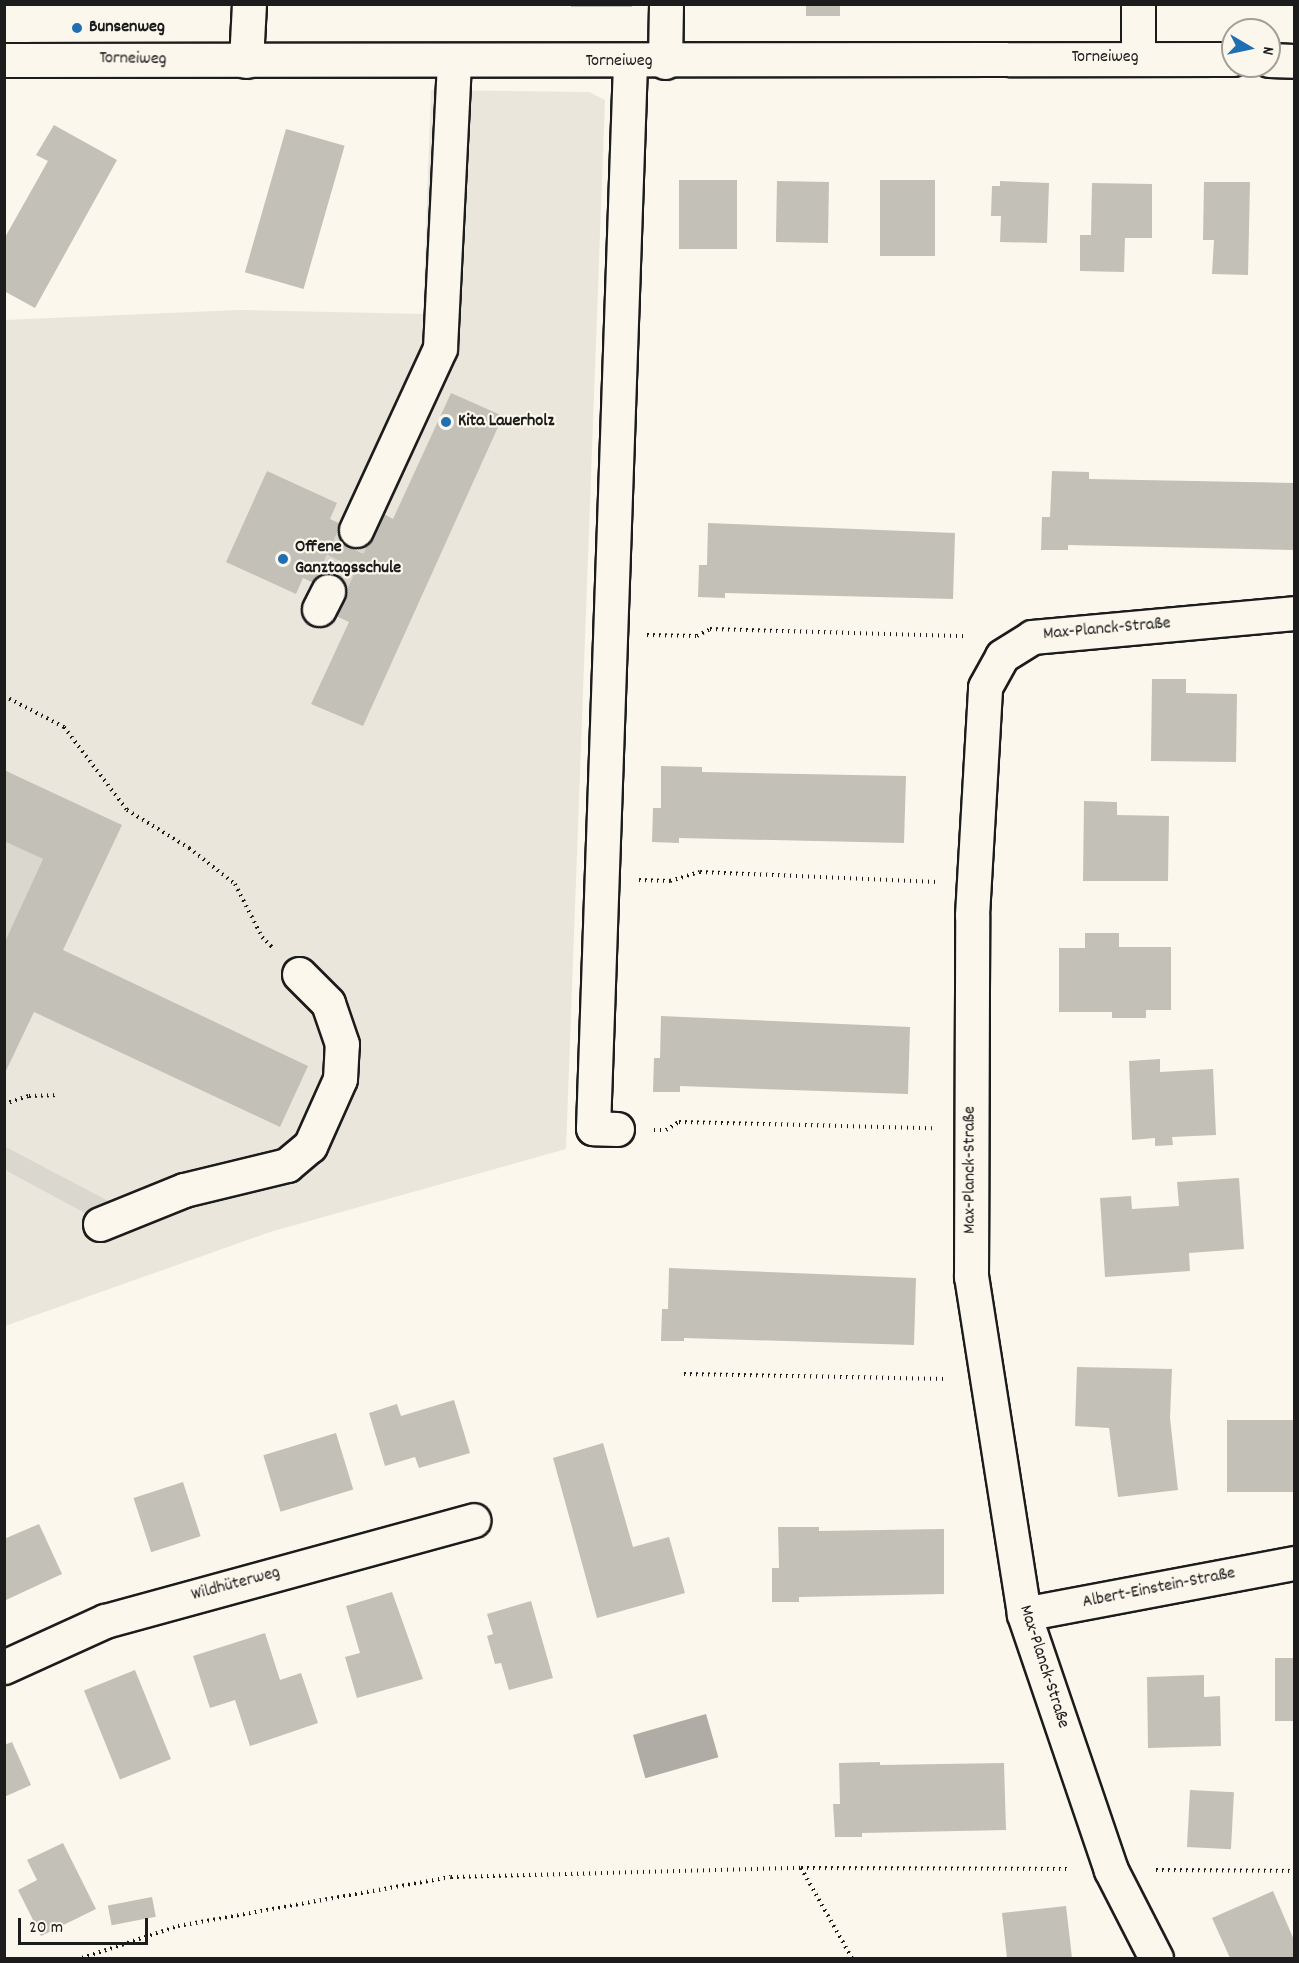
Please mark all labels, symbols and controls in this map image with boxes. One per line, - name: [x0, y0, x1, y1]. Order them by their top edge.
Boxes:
- place label: Bunsenweg: [89, 17, 165, 39]
- north arrow: [1221, 18, 1281, 78]
- marker: Bunsenweg: [70, 21, 84, 35]
- text: N: [1255, 45, 1279, 56]
- street label: Torneiweg: [1071, 47, 1139, 69]
- street label: Torneiweg: [99, 49, 167, 71]
- street label: Torneiweg: [585, 51, 653, 73]
- place label: Kita Lauerholz: [458, 411, 554, 433]
- marker: Kita Lauerholz: [439, 415, 453, 429]
- place label: Offene Ganztagsschule: [295, 538, 401, 580]
- marker: Offene Ganztagsschule: [276, 552, 290, 566]
- street label: Max-Planck-Straße: [1042, 614, 1172, 646]
- street label: Max-Planck-Straße: [960, 1106, 982, 1234]
- street label: Wildhüterweg: [189, 1563, 283, 1607]
- street label: Albert-Einstein-Straße: [1081, 1564, 1237, 1614]
- street label: Max-Planck-Straße: [1013, 1603, 1073, 1731]
- scale bar: [21, 1906, 152, 1944]
- text: 20 m: [29, 1916, 63, 1941]

